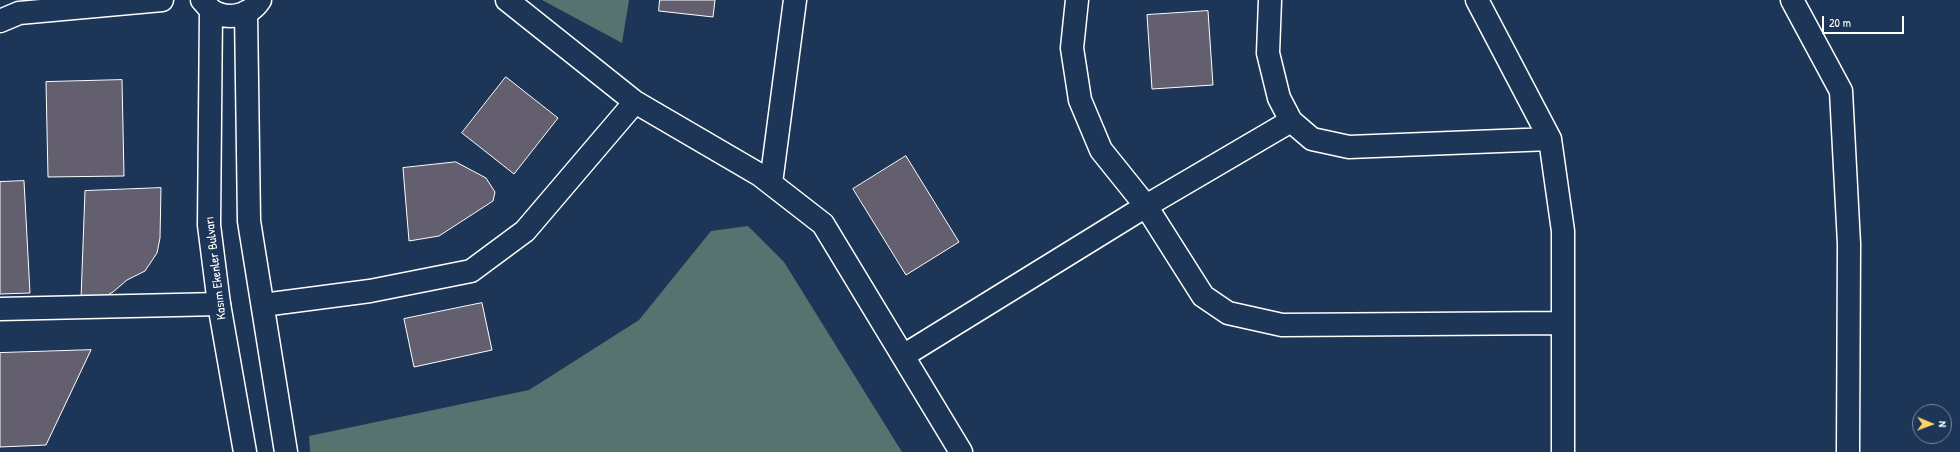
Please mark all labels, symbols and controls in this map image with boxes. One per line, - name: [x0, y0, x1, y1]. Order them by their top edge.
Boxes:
- scale bar: [1824, 8, 1906, 34]
- text: 20 m: [1829, 14, 1851, 31]
- street label: Kasım Ekenler Bulvarı: [202, 215, 230, 321]
- north arrow: [1912, 404, 1952, 444]
- text: N: [1936, 421, 1950, 427]

